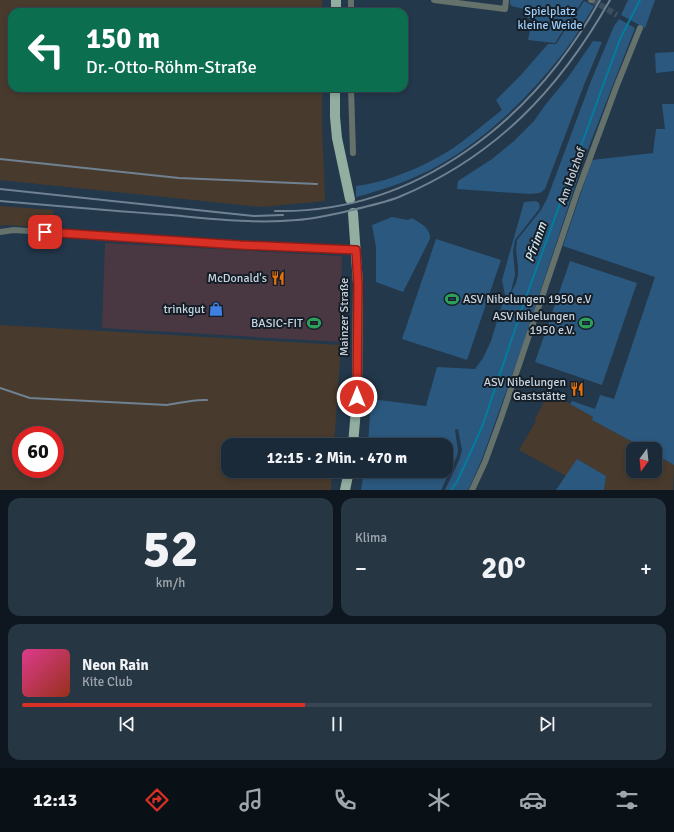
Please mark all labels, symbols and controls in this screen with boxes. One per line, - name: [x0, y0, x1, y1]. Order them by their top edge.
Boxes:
- park label: Spielplatz kleine Weide: [517, 4, 583, 33]
- text: 150 m: [86, 22, 160, 56]
- icon: left: [20, 24, 72, 76]
- text: Dr.-Otto-Röhm-Straße: [86, 56, 257, 78]
- street label: Am Holzhof: [555, 144, 590, 207]
- pin: [28, 215, 62, 249]
- water label: Pfrimm: [521, 219, 551, 264]
- icon: arrive: [34, 221, 56, 243]
- restaurant icon: McDonald's: [270, 270, 286, 286]
- place label: McDonald's: [207, 271, 267, 286]
- street label: Mainzer Straße: [337, 278, 352, 356]
- sports icon: ASV Nibelungen 1950 e.V: [444, 291, 460, 307]
- place label: ASV Nibelungen 1950 e.V: [463, 292, 592, 307]
- shop icon: trinkgut: [208, 301, 224, 317]
- place label: trinkgut: [163, 302, 205, 317]
- place label: ASV Nibelungen 1950 e.V.: [493, 309, 575, 338]
- sports icon: BASIC-FIT: [306, 315, 322, 331]
- sports icon: ASV Nibelungen 1950 e.V.: [578, 315, 594, 331]
- place label: BASIC-FIT: [251, 316, 303, 331]
- place label: ASV Nibelungen Gaststätte: [484, 375, 566, 404]
- position arrow: [336, 376, 378, 418]
- restaurant icon: ASV Nibelungen Gaststätte: [569, 381, 585, 397]
- speed limit sign: 60: [12, 426, 64, 478]
- north arrow: [626, 442, 662, 478]
- map controls: [626, 442, 662, 478]
- text: 12:15 · 2 Min. · 470 m: [267, 449, 407, 467]
- text: 52: [142, 517, 199, 581]
- text: Klima: [355, 530, 387, 546]
- text: 20°: [481, 550, 526, 587]
- text: −: [355, 555, 367, 582]
- text: +: [640, 555, 652, 582]
- text: km/h: [156, 575, 185, 591]
- text: Neon Rain: [82, 656, 149, 674]
- text: Kite Club: [82, 674, 133, 690]
- icon: previous: [116, 713, 138, 735]
- icon: pause: [326, 713, 348, 735]
- icon: next: [536, 713, 558, 735]
- icon: directions: [143, 786, 171, 814]
- icon: music: [237, 786, 265, 814]
- icon: phone: [331, 786, 359, 814]
- icon: climate: [425, 786, 453, 814]
- icon: car: [519, 786, 547, 814]
- icon: filters: [613, 786, 641, 814]
- text: 12:13: [33, 789, 77, 811]

